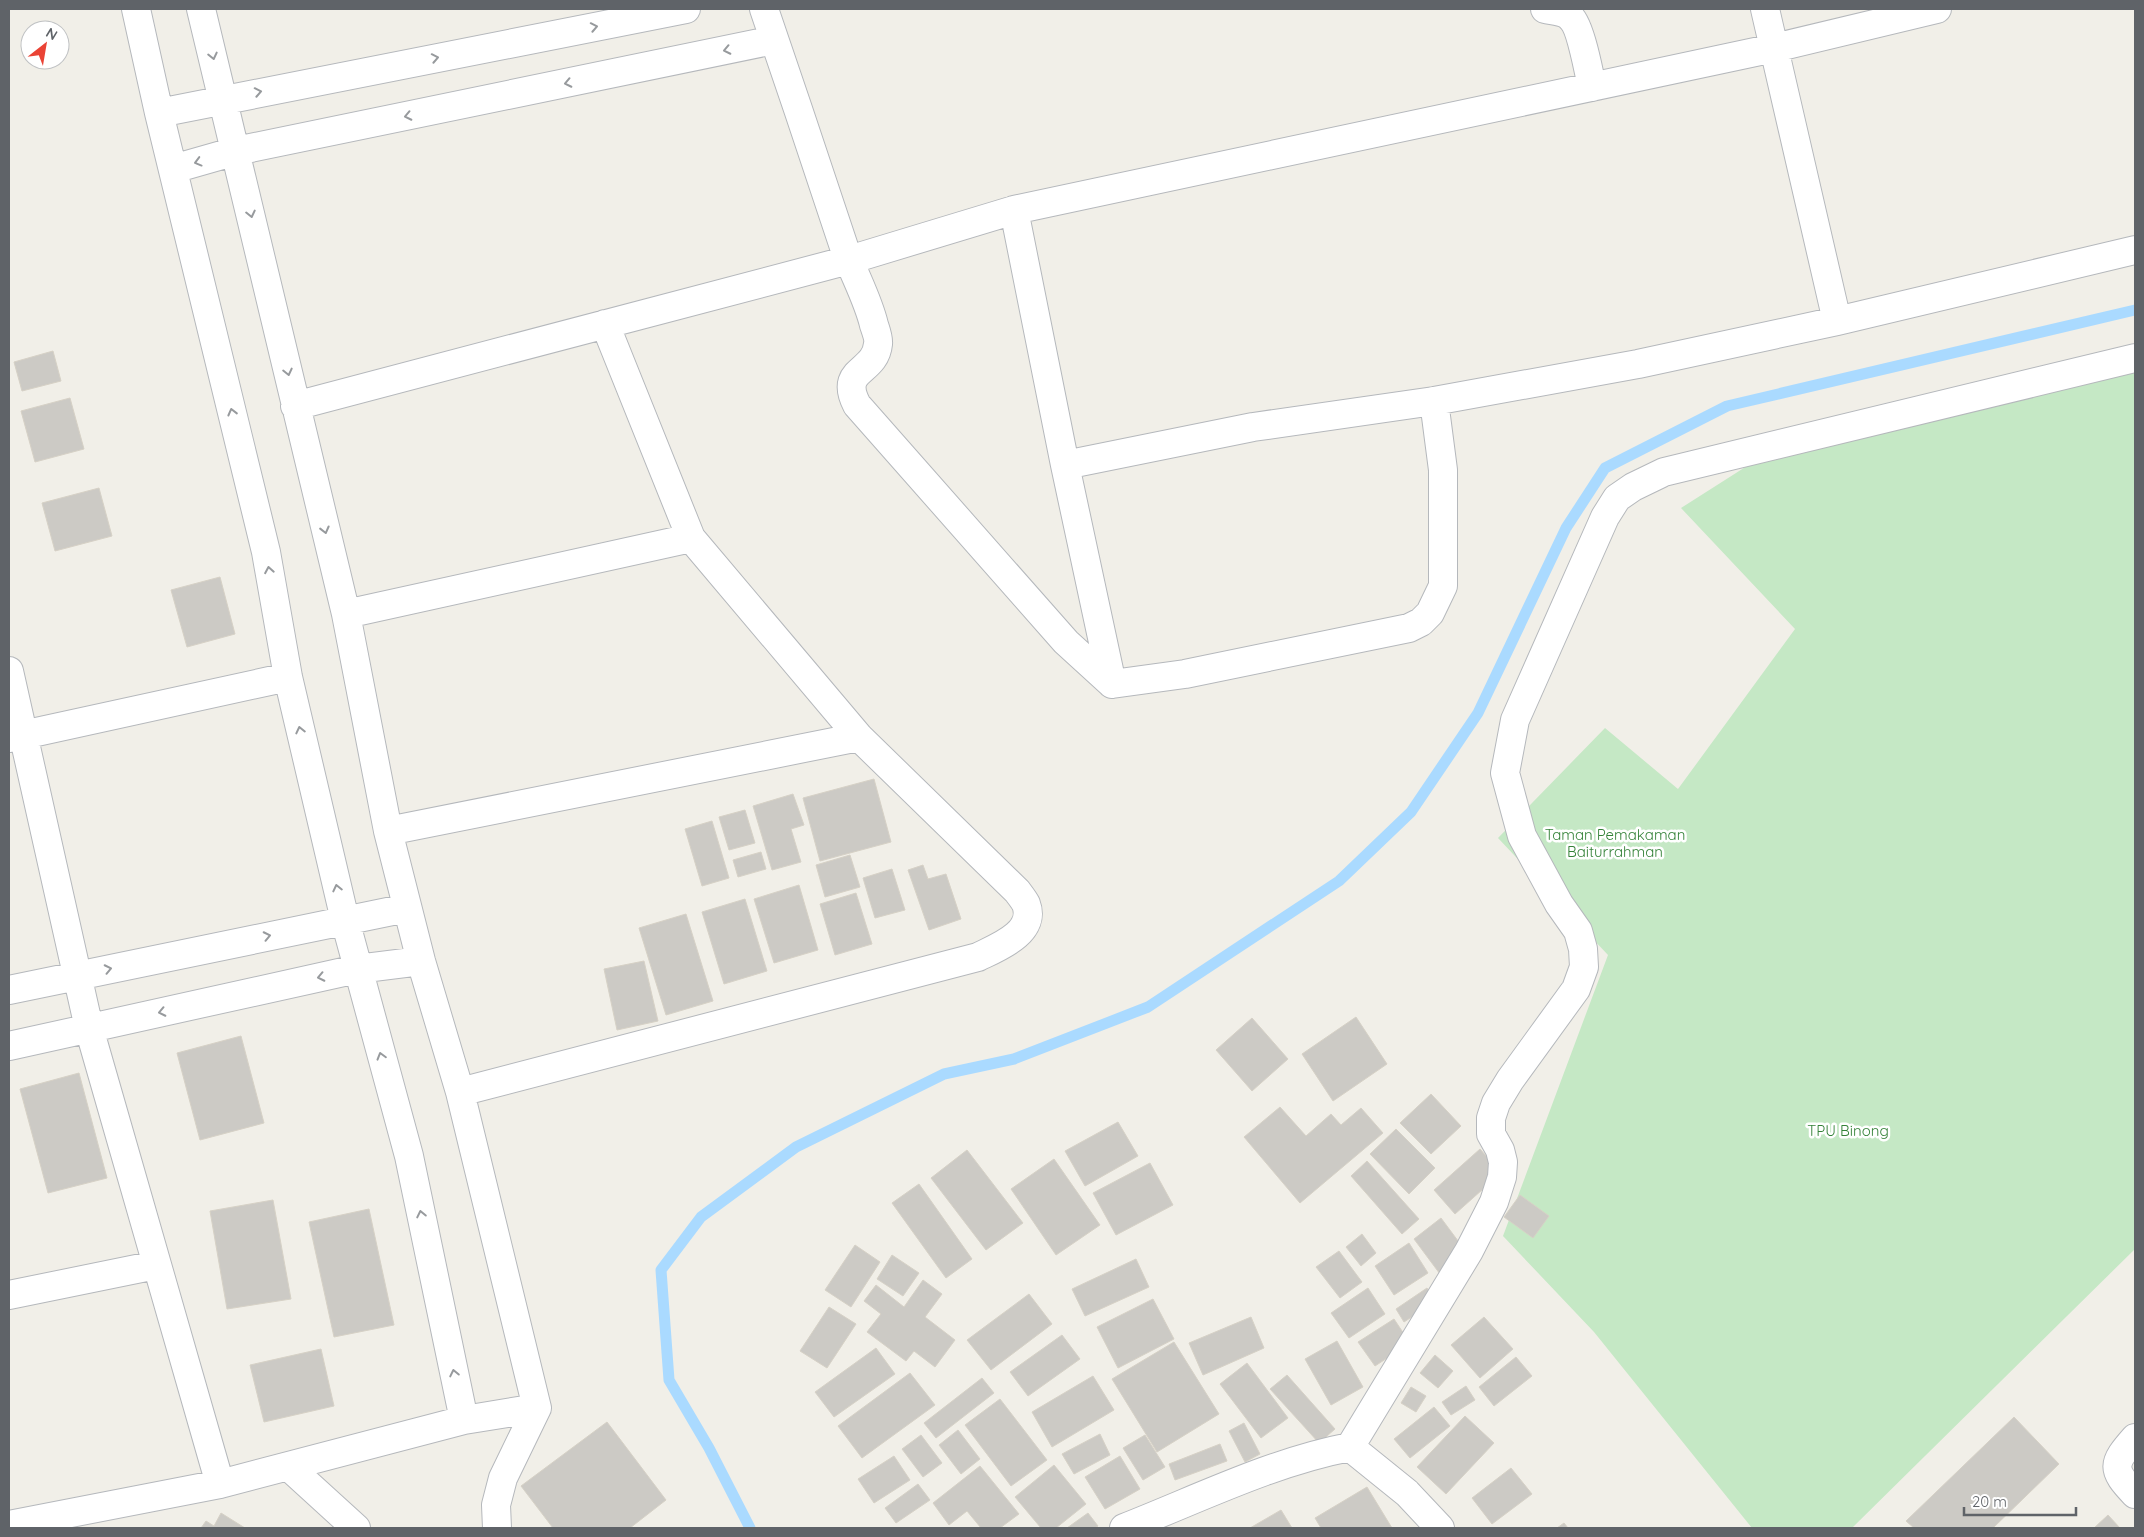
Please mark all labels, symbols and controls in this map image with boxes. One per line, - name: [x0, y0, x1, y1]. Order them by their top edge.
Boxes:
- north arrow: [20, 20, 70, 70]
- one-way arrow: [590, 22, 599, 32]
- text: N: [43, 23, 61, 44]
- one-way arrow: [722, 44, 731, 55]
- one-way arrow: [207, 52, 218, 61]
- one-way arrow: [430, 53, 439, 64]
- one-way arrow: [563, 77, 572, 88]
- one-way arrow: [254, 88, 263, 98]
- one-way arrow: [404, 110, 413, 121]
- one-way arrow: [195, 156, 203, 166]
- one-way arrow: [245, 210, 256, 219]
- one-way arrow: [282, 368, 293, 377]
- one-way arrow: [227, 407, 238, 416]
- one-way arrow: [319, 526, 330, 535]
- one-way arrow: [264, 566, 274, 574]
- one-way arrow: [295, 725, 306, 734]
- park label: Taman Pemakaman Baiturrahman: [1545, 825, 1685, 861]
- one-way arrow: [332, 883, 343, 892]
- one-way arrow: [262, 932, 271, 942]
- one-way arrow: [103, 964, 112, 975]
- one-way arrow: [316, 971, 325, 982]
- one-way arrow: [158, 1006, 167, 1017]
- one-way arrow: [376, 1052, 387, 1061]
- park label: TPU Binong: [1807, 1121, 1889, 1140]
- one-way arrow: [416, 1209, 427, 1218]
- one-way arrow: [449, 1368, 460, 1377]
- scale bar: [1964, 1484, 2076, 1516]
- text: 20 m: [1972, 1492, 2007, 1511]

